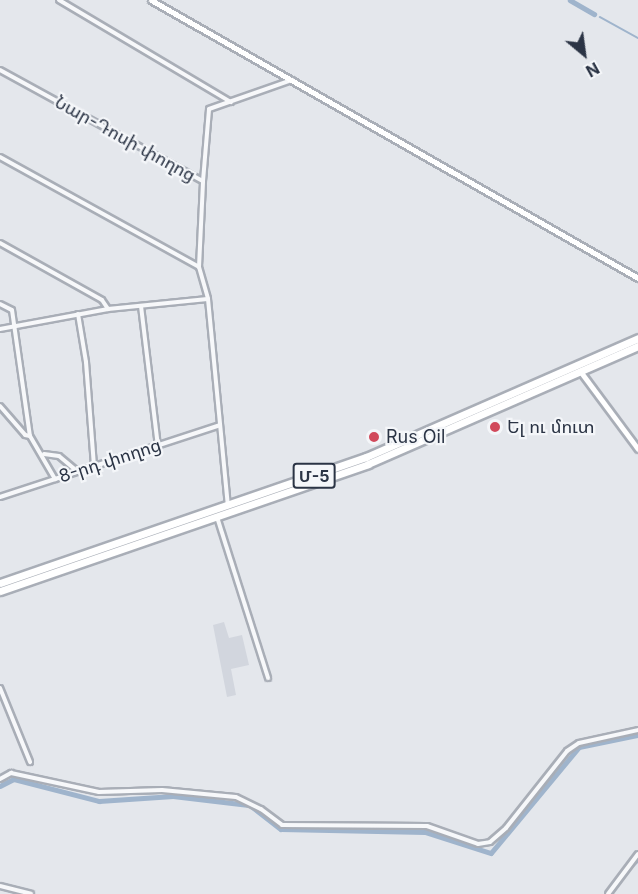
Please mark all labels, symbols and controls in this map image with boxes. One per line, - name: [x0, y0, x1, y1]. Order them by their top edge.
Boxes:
- north arrow: [554, 24, 614, 84]
- text: N: [583, 58, 603, 81]
- street label: Նար-Դոսի փողոց: [51, 91, 199, 187]
- place label: Ել ու մուտ: [507, 416, 595, 438]
- marker: Ել ու մուտ: [488, 420, 502, 434]
- place label: Rus Oil: [386, 426, 445, 448]
- marker: Rus Oil: [367, 430, 381, 444]
- street label: 8-րդ փողոց: [56, 434, 164, 488]
- road number: Մ-5: [292, 463, 336, 489]

